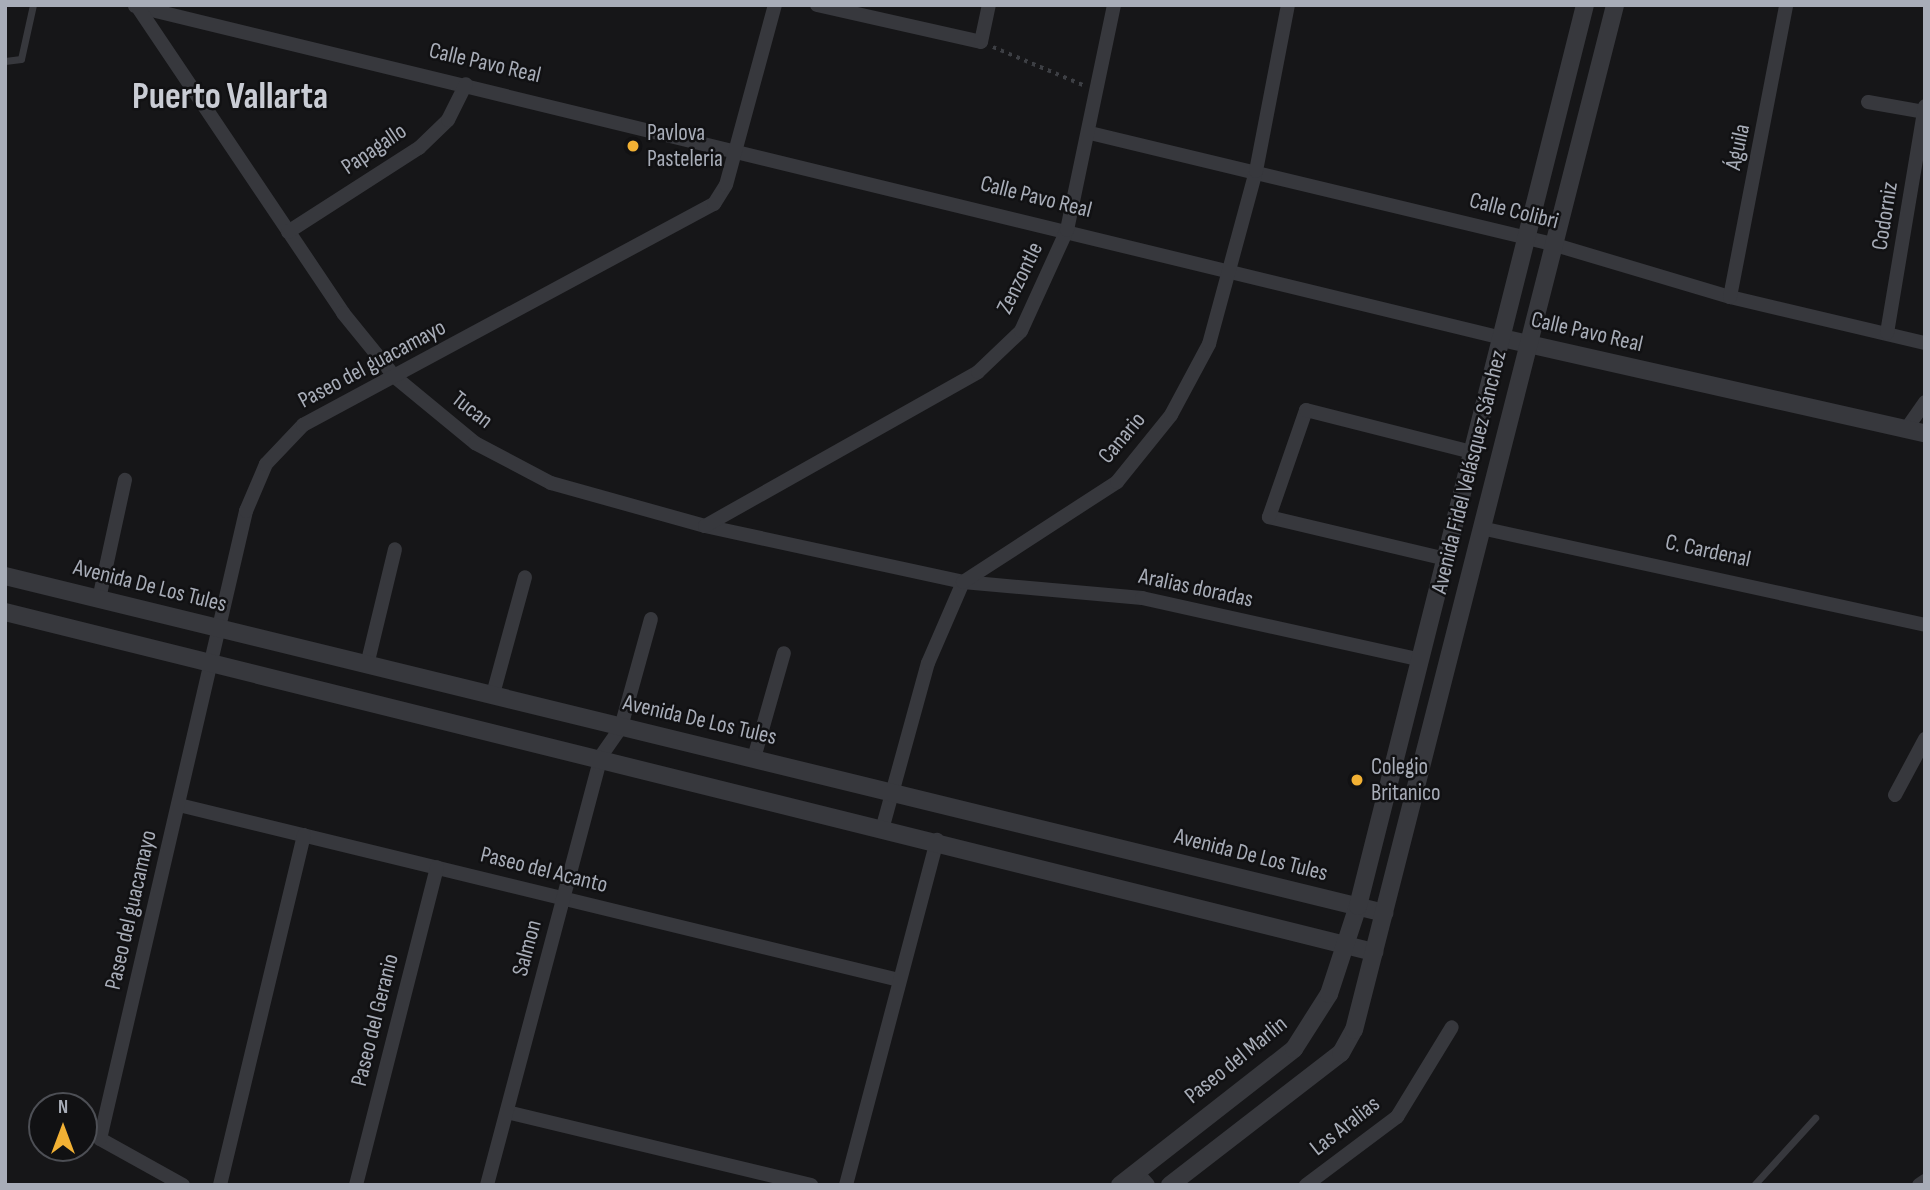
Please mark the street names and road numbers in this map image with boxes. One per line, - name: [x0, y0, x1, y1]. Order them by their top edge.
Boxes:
- street label: Calle Pavo Real: [426, 37, 544, 89]
- street label: Papagallo: [336, 117, 412, 181]
- street label: Águila: [1720, 121, 1756, 173]
- street label: Calle Pavo Real: [977, 170, 1095, 224]
- street label: Codorniz: [1866, 180, 1904, 252]
- street label: Calle Colibri: [1466, 187, 1562, 235]
- street label: Zenzontle: [991, 238, 1049, 318]
- street label: Calle Pavo Real: [1528, 306, 1646, 358]
- street label: Paseo del guacamayo: [294, 314, 450, 414]
- street label: Avenida Fidel Velásquez Sánchez: [1425, 348, 1513, 596]
- street label: Tucan: [446, 385, 498, 435]
- street label: Canario: [1093, 407, 1151, 469]
- street label: C. Cardenal: [1663, 528, 1753, 574]
- street label: Avenida De Los Tules: [71, 554, 229, 618]
- street label: Aralias doradas: [1136, 562, 1256, 614]
- street label: Avenida De Los Tules: [621, 689, 779, 751]
- street label: Avenida De Los Tules: [1172, 823, 1330, 887]
- street label: Paseo del guacamayo: [99, 828, 163, 992]
- street label: Paseo del Acanto: [478, 841, 610, 899]
- street label: Salmon: [506, 917, 548, 979]
- street label: Paseo del Geranio: [345, 951, 405, 1089]
- street label: Paseo del Marlin: [1179, 1010, 1293, 1110]
- street label: Las Aralias: [1305, 1090, 1385, 1162]

